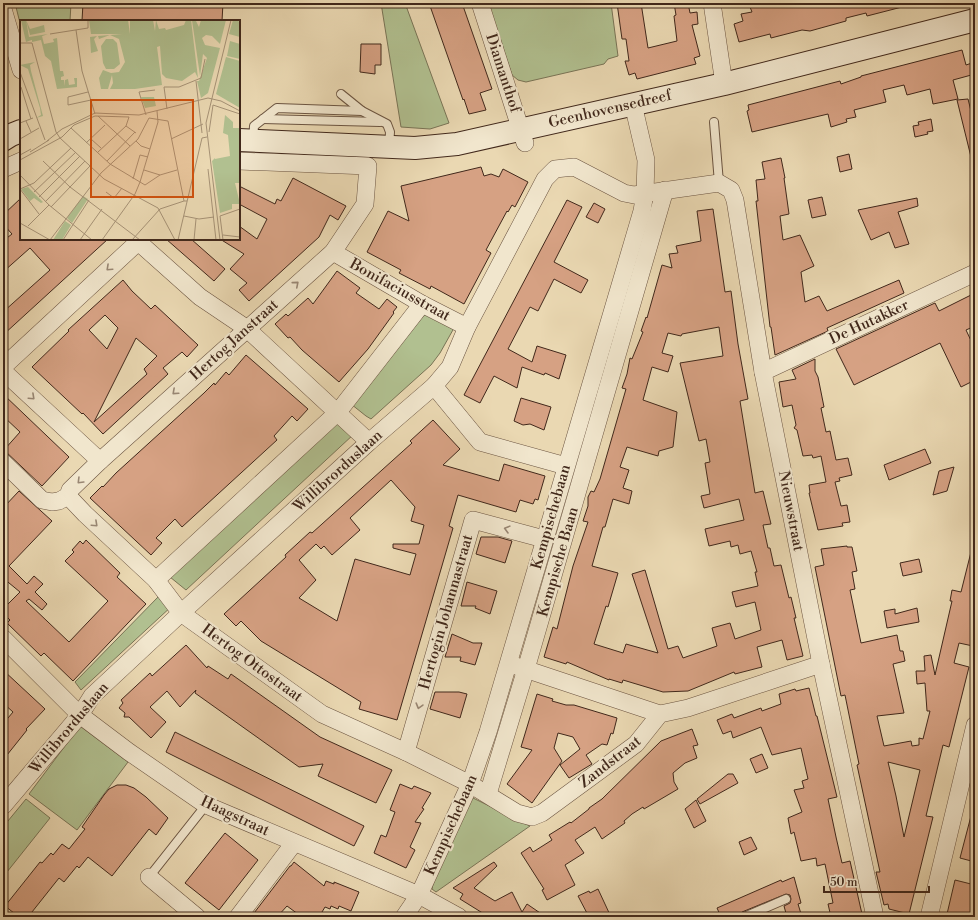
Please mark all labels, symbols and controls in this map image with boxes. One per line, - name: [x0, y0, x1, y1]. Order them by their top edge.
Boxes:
- inset map: [20, 20, 240, 240]
- street label: Diamanthof: [481, 31, 525, 115]
- street label: Geenhovensedreef: [547, 85, 674, 132]
- street label: Bonifaciusstraat: [345, 254, 454, 326]
- one-way arrow: [106, 263, 114, 271]
- one-way arrow: [291, 281, 299, 289]
- street label: Hertog Janstraat: [186, 295, 283, 385]
- street label: De Hutakker: [826, 295, 912, 349]
- one-way arrow: [173, 388, 180, 395]
- one-way arrow: [27, 393, 34, 400]
- street label: Willibrorduslaan: [289, 426, 387, 517]
- street label: Kempischebaan: [527, 462, 575, 572]
- street label: Nieuwstraat: [774, 469, 808, 554]
- one-way arrow: [77, 476, 85, 483]
- street label: Kempische Baan: [533, 505, 583, 619]
- one-way arrow: [90, 519, 98, 526]
- one-way arrow: [503, 525, 510, 534]
- street label: Hertogin Johannastraat: [415, 532, 477, 692]
- street label: Hertog Ottostraat: [198, 620, 307, 706]
- street label: Willibrorduslaan: [25, 678, 113, 778]
- one-way arrow: [415, 702, 424, 709]
- street label: Zandstraat: [575, 731, 645, 792]
- street label: Kempischebaan: [420, 772, 482, 878]
- street label: Haagstraat: [198, 792, 273, 841]
- scale bar: [824, 868, 929, 894]
- text: 50 m: [830, 875, 858, 890]

